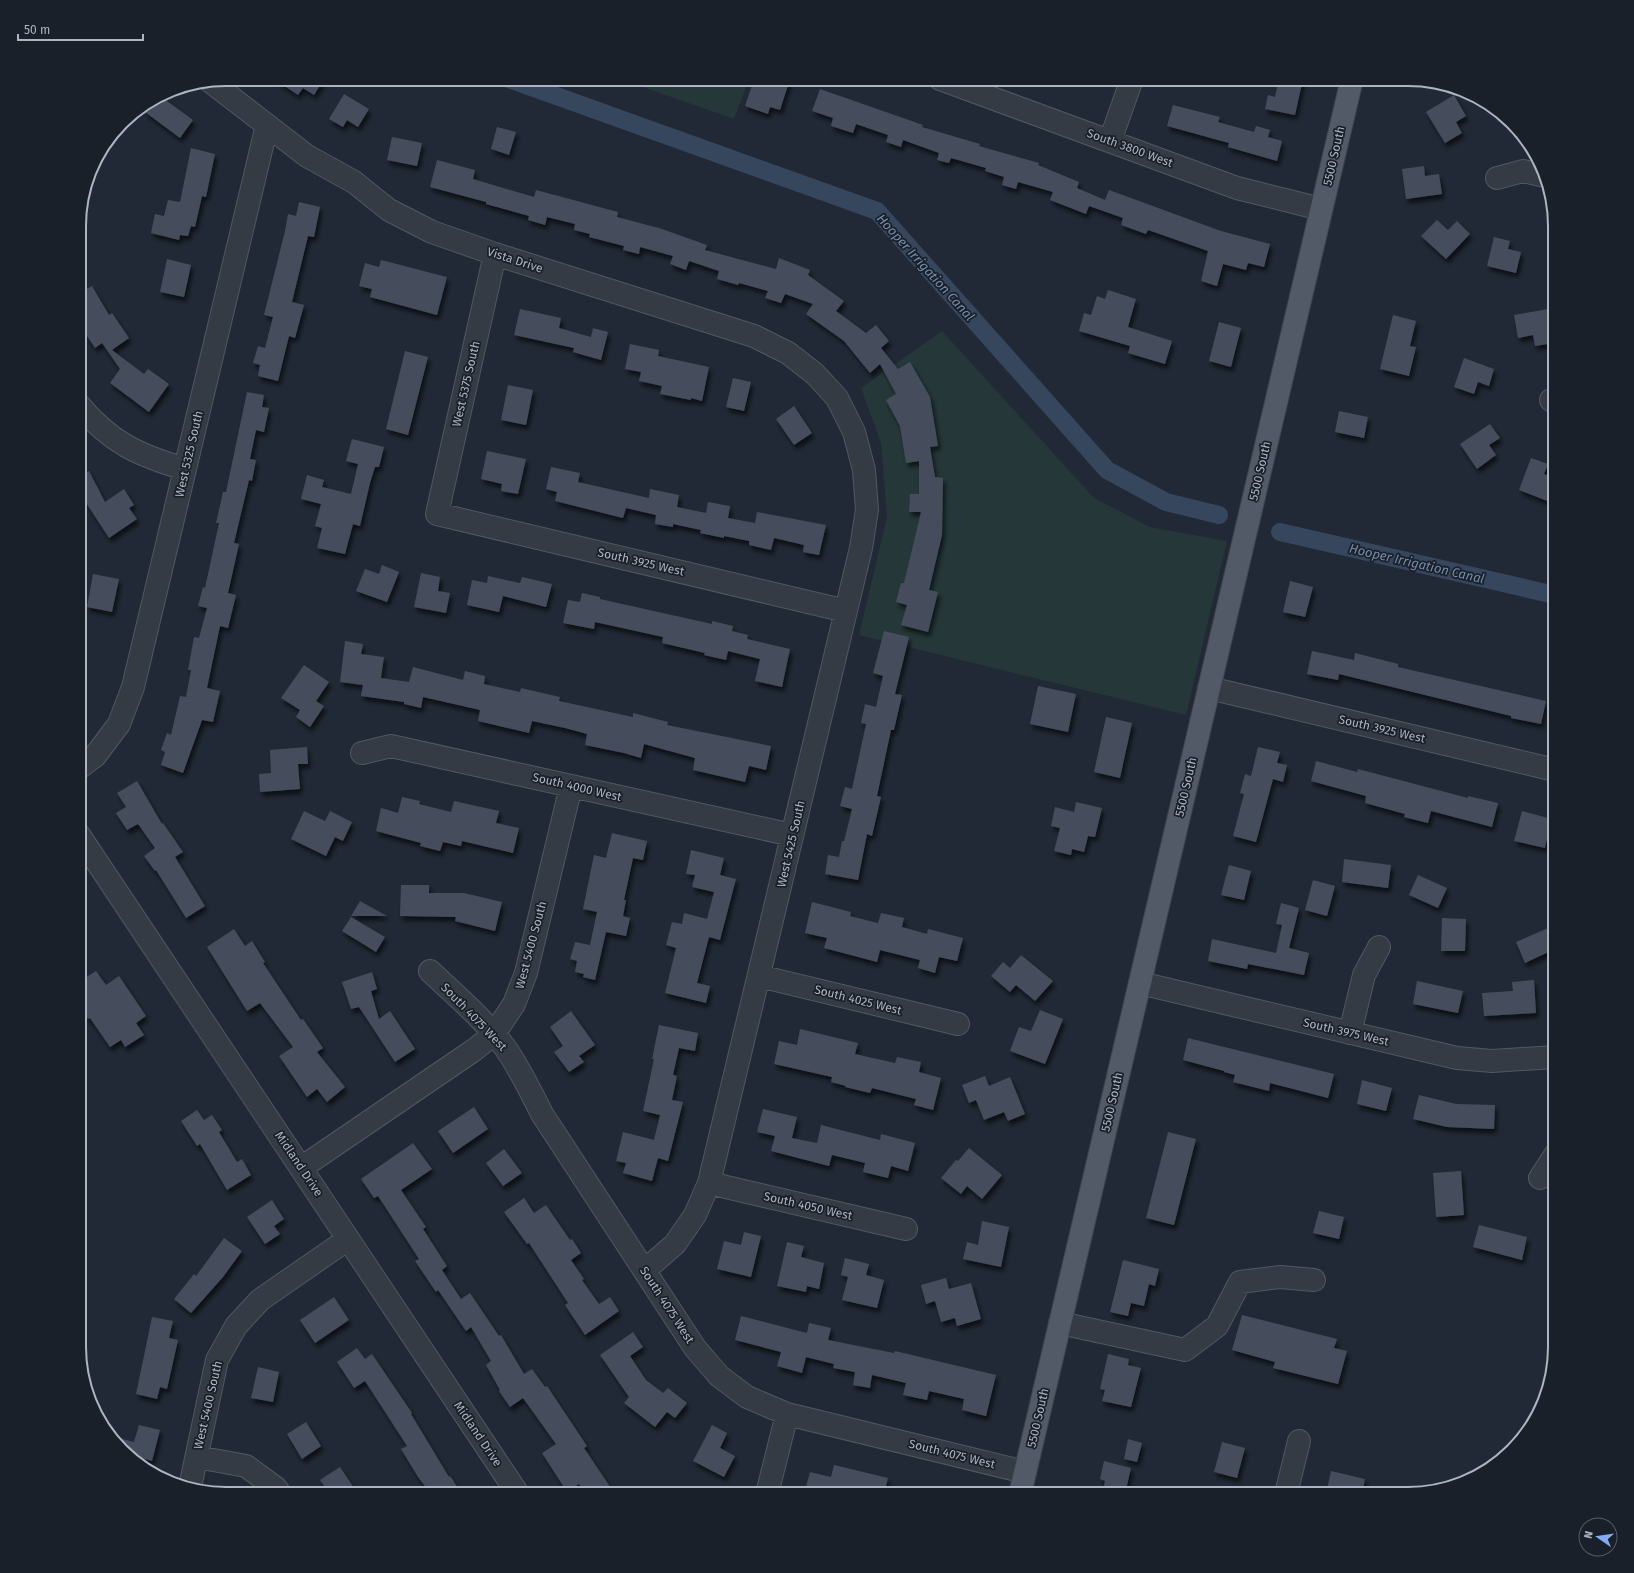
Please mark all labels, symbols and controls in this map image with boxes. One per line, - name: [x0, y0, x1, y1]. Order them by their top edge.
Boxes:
- scale bar: [18, 16, 143, 42]
- text: 50 m: [24, 23, 50, 37]
- street label: 5500 South: [1320, 125, 1348, 187]
- street label: South 3800 West: [1085, 126, 1176, 170]
- water label: Hooper Irrigation Canal: [874, 211, 978, 324]
- street label: Vista Drive: [485, 244, 545, 276]
- street label: West 5375 South: [449, 340, 483, 428]
- street label: West 5325 South: [172, 409, 206, 499]
- street label: 5500 South: [1246, 440, 1274, 502]
- water label: Hooper Irrigation Canal: [1348, 541, 1486, 586]
- street label: South 3925 West: [596, 545, 686, 579]
- street label: South 3925 West: [1337, 712, 1427, 746]
- street label: 5500 South: [1172, 756, 1200, 818]
- street label: South 4000 West: [531, 770, 624, 804]
- street label: West 5425 South: [774, 799, 808, 889]
- street label: West 5400 South: [513, 900, 549, 990]
- street label: South 4075 West: [438, 980, 510, 1054]
- street label: South 4025 West: [813, 982, 904, 1018]
- street label: South 3975 West: [1302, 1015, 1391, 1049]
- street label: 5500 South: [1098, 1071, 1126, 1133]
- street label: Midland Drive: [272, 1129, 326, 1199]
- street label: South 4050 West: [762, 1189, 854, 1223]
- street label: South 4075 West: [637, 1264, 697, 1346]
- street label: West 5400 South: [191, 1359, 225, 1451]
- street label: 5500 South: [1024, 1387, 1052, 1449]
- street label: Midland Drive: [451, 1399, 505, 1469]
- street label: South 4075 West: [907, 1436, 997, 1472]
- north arrow: [1578, 1517, 1618, 1557]
- text: N: [1582, 1530, 1596, 1540]

